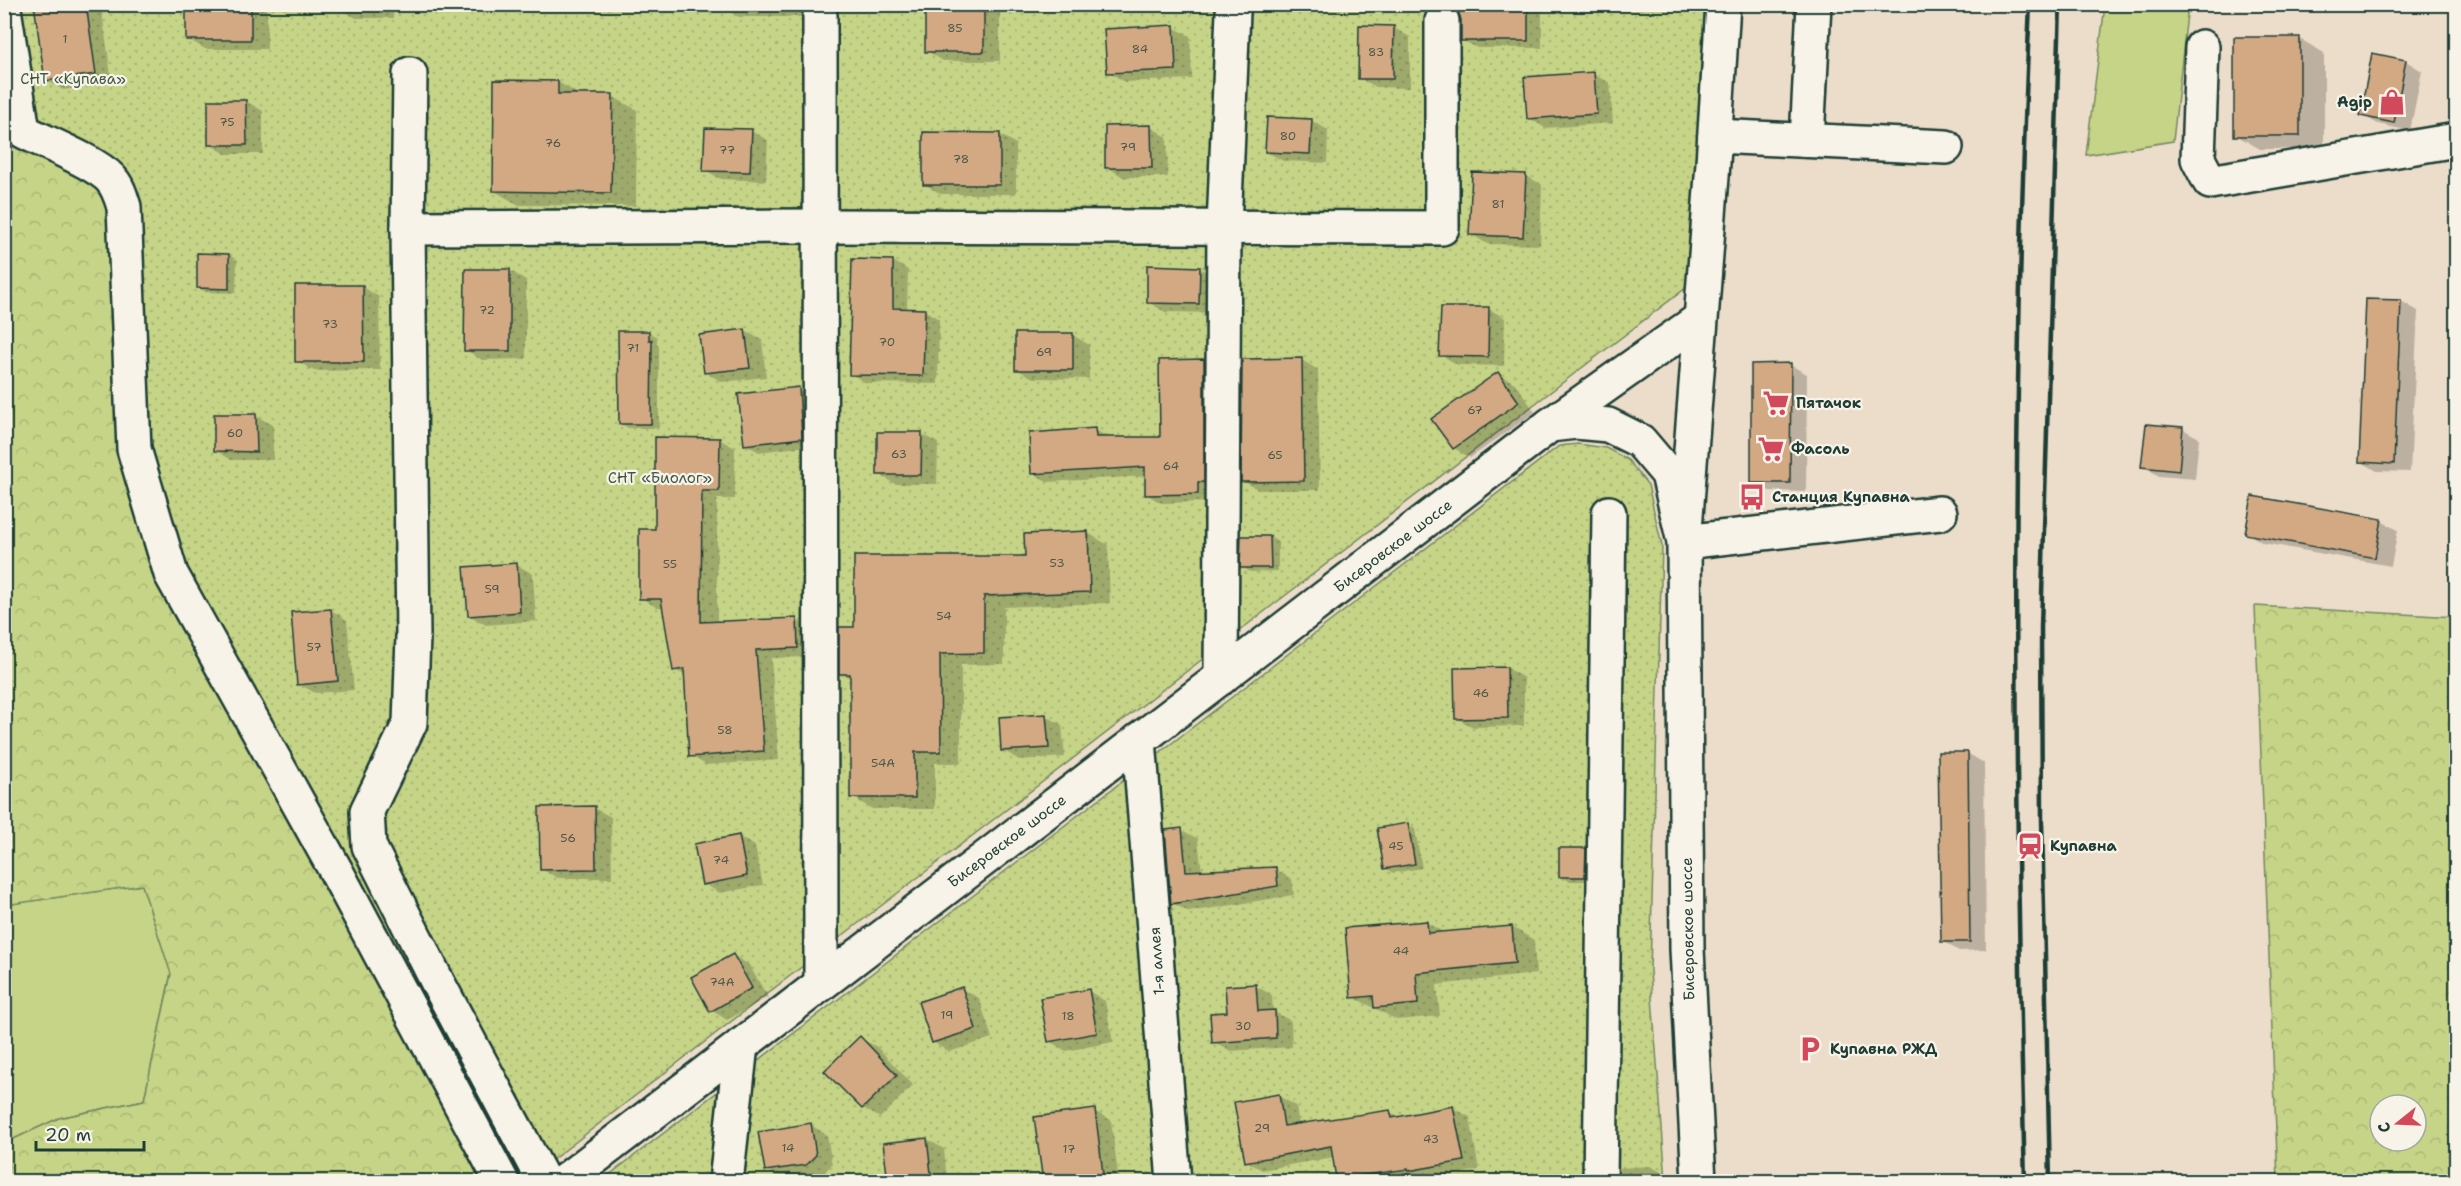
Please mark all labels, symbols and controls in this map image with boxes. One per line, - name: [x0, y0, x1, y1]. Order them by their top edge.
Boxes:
- house number: 85: [947, 20, 963, 36]
- house number: 1: [62, 31, 68, 47]
- house number: 84: [1132, 41, 1148, 57]
- house number: 83: [1368, 44, 1384, 60]
- park label: СНТ «Купава»: [20, 69, 126, 89]
- shop icon: Agip: [2377, 87, 2407, 117]
- place label: Agip: [2337, 92, 2372, 112]
- house number: 75: [219, 114, 235, 130]
- house number: 80: [1280, 128, 1296, 144]
- house number: 76: [545, 135, 561, 151]
- house number: 79: [1120, 139, 1136, 155]
- house number: 77: [719, 142, 735, 158]
- house number: 78: [953, 151, 969, 167]
- house number: 81: [1492, 196, 1504, 212]
- house number: 72: [479, 302, 495, 318]
- house number: 73: [322, 316, 338, 332]
- house number: 70: [879, 334, 895, 350]
- house number: 71: [627, 340, 639, 356]
- house number: 69: [1036, 344, 1052, 360]
- supermarket icon: Пятачок: [1761, 388, 1791, 418]
- place label: Пятачок: [1796, 393, 1862, 413]
- house number: 67: [1467, 402, 1483, 418]
- house number: 60: [227, 425, 243, 441]
- supermarket icon: Фасоль: [1756, 434, 1786, 464]
- place label: Фасоль: [1791, 439, 1850, 459]
- house number: 63: [891, 446, 907, 462]
- house number: 65: [1267, 447, 1283, 463]
- house number: 64: [1163, 458, 1179, 474]
- park label: СНТ «Биолог»: [608, 468, 712, 488]
- bus stop icon: Станция Купавна: [1737, 482, 1767, 512]
- place label: Станция Купавна: [1772, 487, 1911, 507]
- street label: Бисеровское шоссе: [1330, 495, 1456, 597]
- house number: 53: [1049, 555, 1065, 571]
- house number: 55: [663, 556, 677, 572]
- house number: 59: [484, 581, 500, 597]
- house number: 54: [936, 608, 952, 624]
- house number: 57: [306, 639, 322, 655]
- house number: 46: [1473, 685, 1489, 701]
- house number: 58: [717, 722, 733, 738]
- house number: 54А: [871, 755, 895, 771]
- street label: Бисеровское шоссе: [944, 790, 1070, 892]
- house number: 56: [560, 830, 576, 846]
- station icon: Купавна: [2015, 831, 2045, 861]
- place label: Купавна: [2050, 836, 2117, 856]
- house number: 45: [1388, 838, 1404, 854]
- house number: 74: [713, 852, 729, 868]
- street label: Бисеровское шоссе: [1677, 857, 1699, 1001]
- street label: 1-я аллея: [1145, 926, 1169, 996]
- house number: 44: [1393, 943, 1409, 959]
- house number: 74А: [710, 974, 735, 990]
- house number: 19: [941, 1007, 953, 1023]
- house number: 18: [1061, 1008, 1075, 1024]
- house number: 30: [1235, 1018, 1251, 1034]
- parking icon: Купавна РЖД: [1795, 1034, 1825, 1064]
- place label: Купавна РЖД: [1830, 1039, 1938, 1059]
- north arrow: [2368, 1093, 2428, 1153]
- scale bar: [36, 1114, 144, 1152]
- text: С: [2373, 1119, 2396, 1135]
- house number: 29: [1254, 1120, 1270, 1136]
- text: 20 m: [45, 1123, 91, 1147]
- house number: 43: [1423, 1131, 1439, 1147]
- house number: 14: [782, 1140, 794, 1156]
- house number: 17: [1063, 1141, 1075, 1157]

